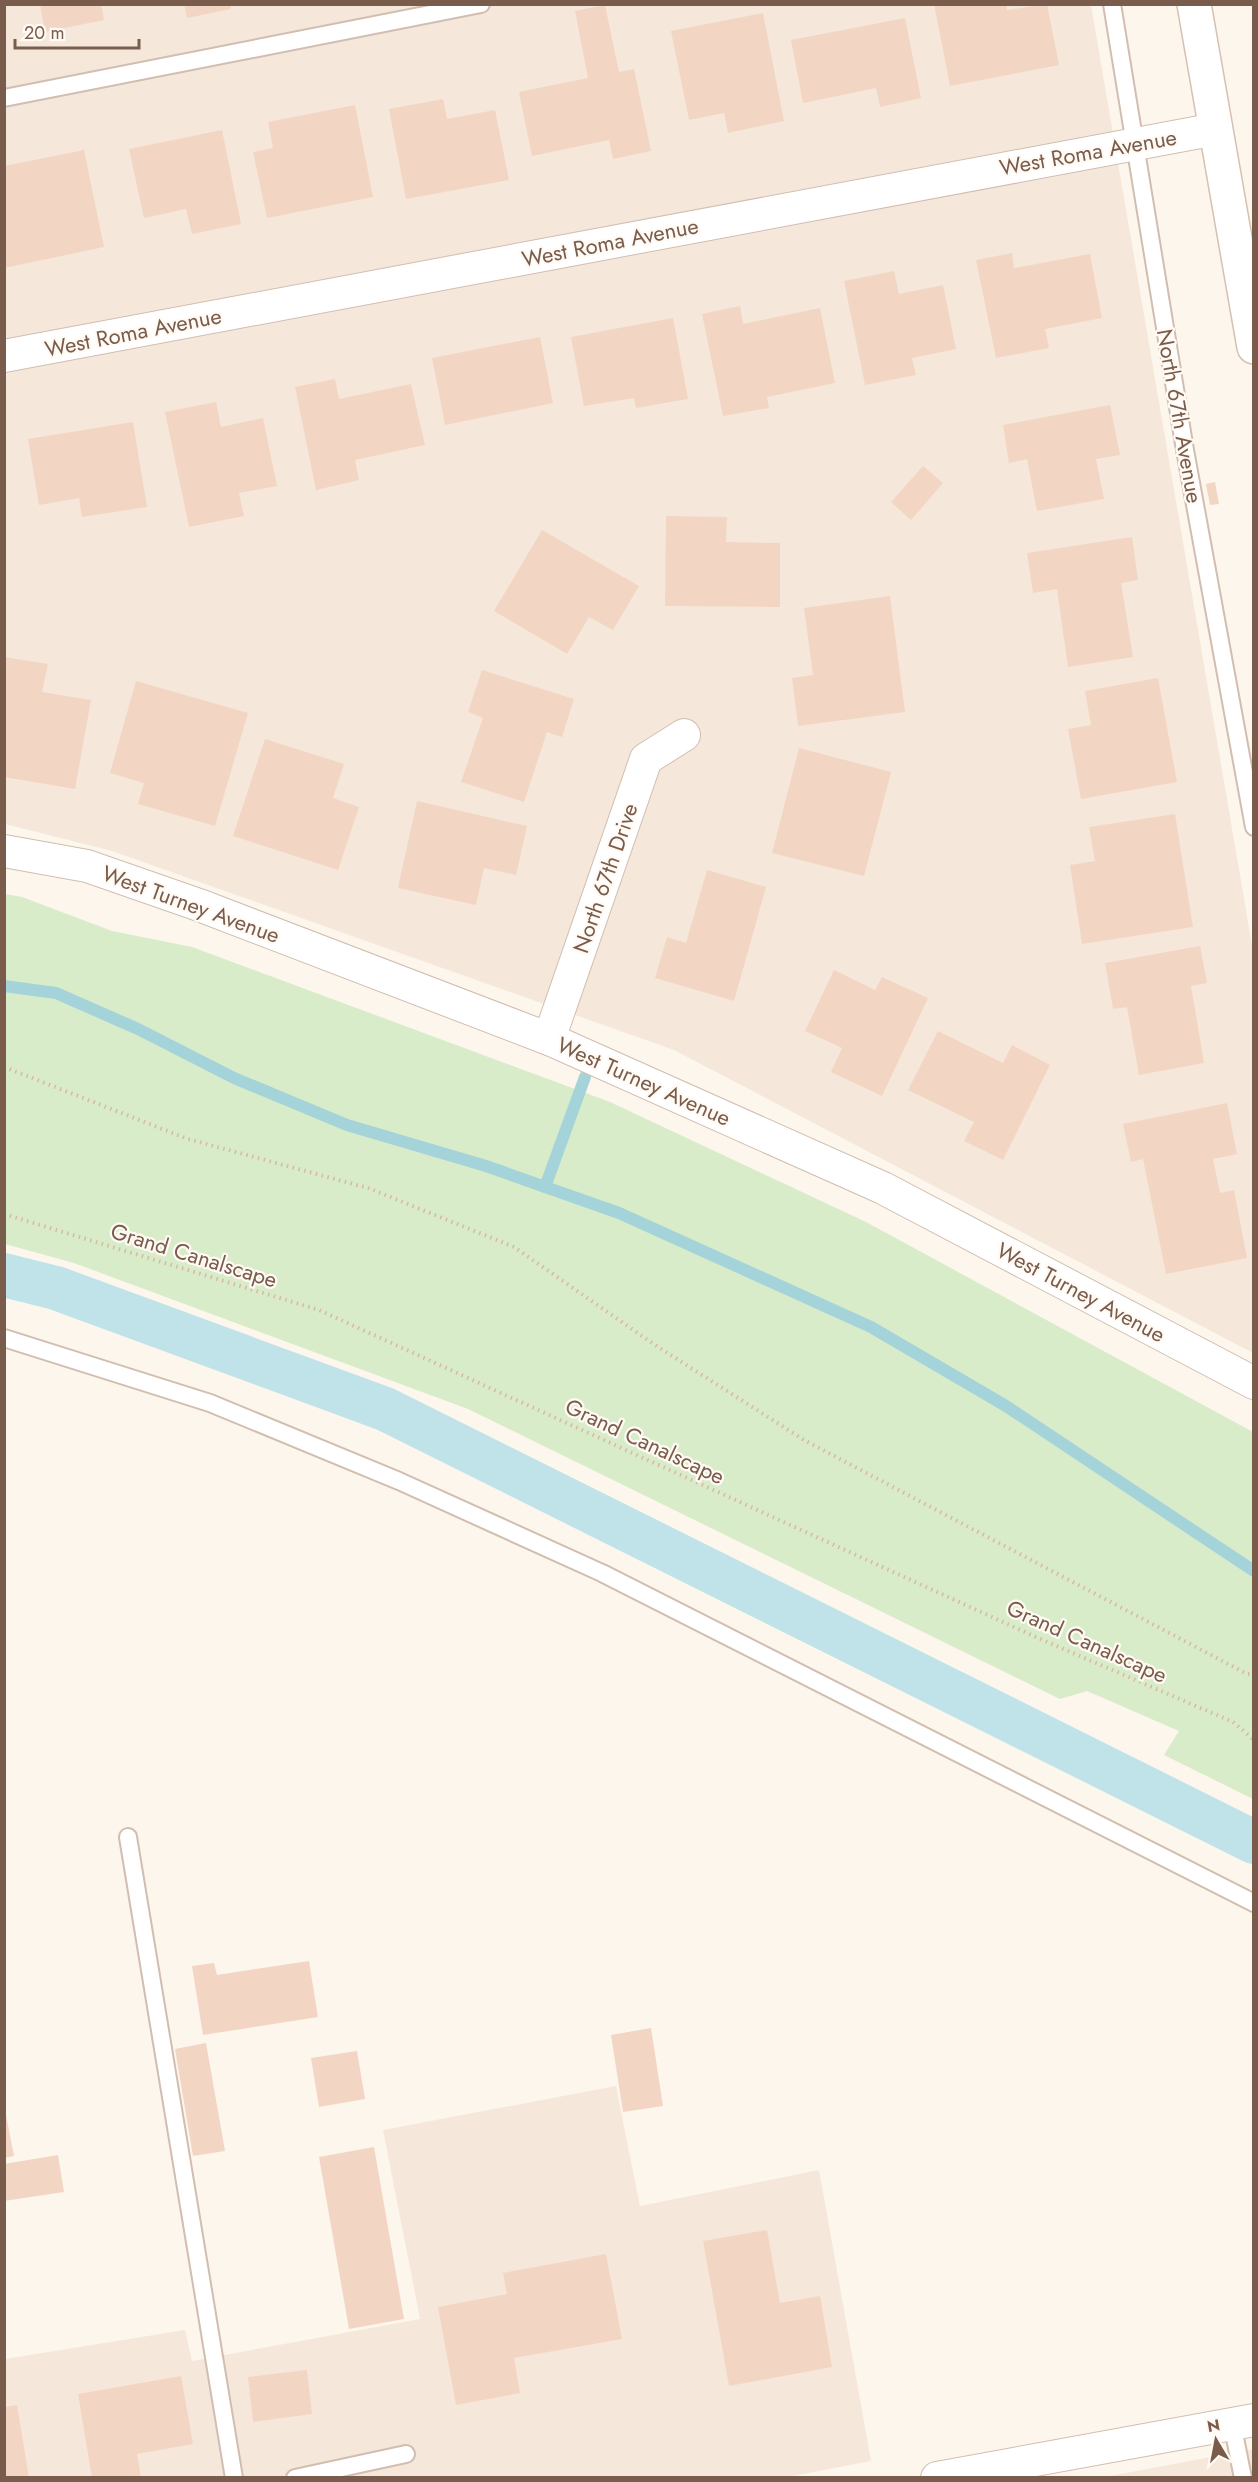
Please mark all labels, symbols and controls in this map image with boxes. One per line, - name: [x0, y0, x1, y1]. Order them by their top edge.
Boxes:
- scale bar: [15, 12, 140, 50]
- text: 20 m: [24, 20, 64, 46]
- street label: West Roma Avenue: [997, 121, 1179, 183]
- street label: West Roma Avenue: [519, 209, 701, 275]
- street label: West Roma Avenue: [42, 299, 224, 365]
- street label: North 67th Avenue: [1149, 326, 1211, 506]
- street label: North 67th Drive: [564, 799, 646, 957]
- street label: West Turney Avenue: [98, 857, 284, 951]
- street label: West Turney Avenue: [552, 1028, 736, 1134]
- street label: Grand Canalscape: [107, 1214, 281, 1296]
- street label: West Turney Avenue: [991, 1234, 1171, 1350]
- street label: Grand Canalscape: [560, 1390, 730, 1492]
- street label: Grand Canalscape: [1002, 1591, 1172, 1691]
- north arrow: [1186, 2410, 1246, 2470]
- text: N: [1205, 2413, 1222, 2438]

